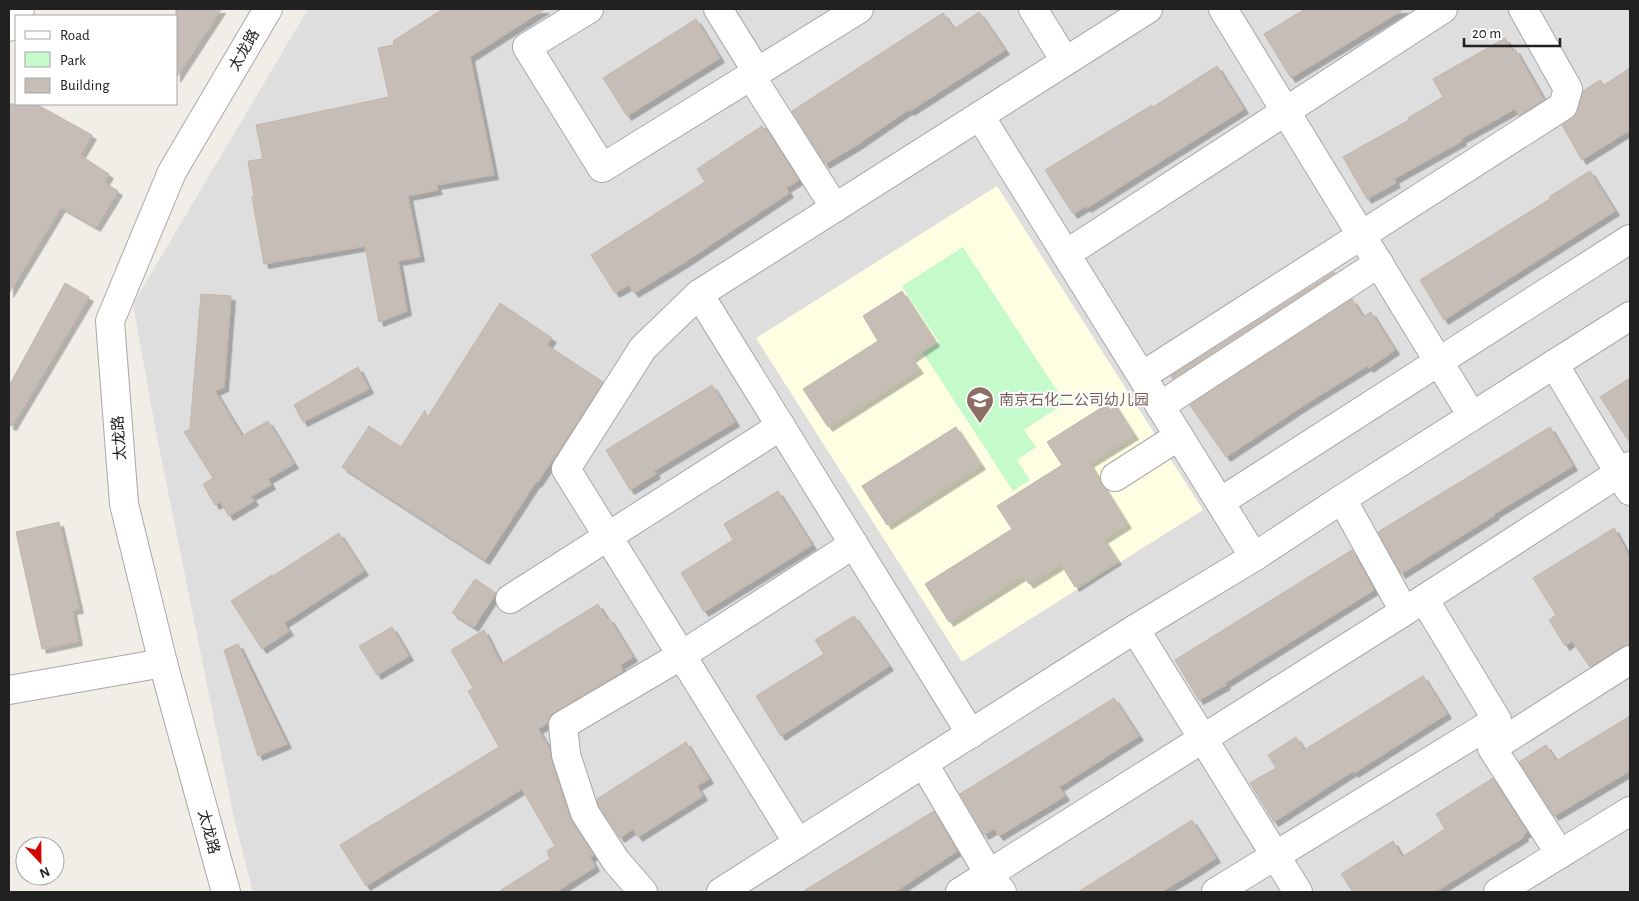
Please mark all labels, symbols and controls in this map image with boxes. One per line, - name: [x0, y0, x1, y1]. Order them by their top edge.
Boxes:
- legend: [15, 15, 178, 105]
- scale bar: [1464, 15, 1560, 47]
- street label: 太龙路: [225, 26, 262, 73]
- text: 20 m: [1472, 26, 1501, 41]
- text: Road: [60, 28, 90, 43]
- text: Park: [60, 53, 86, 68]
- text: Building: [60, 78, 110, 93]
- school or university icon: 南京石化二公司幼儿园: [965, 385, 995, 424]
- place label: 南京石化二公司幼儿园: [999, 391, 1149, 408]
- street label: 太龙路: [108, 415, 129, 461]
- street label: 太龙路: [195, 808, 224, 856]
- north arrow: [15, 836, 65, 886]
- text: N: [37, 864, 52, 880]

